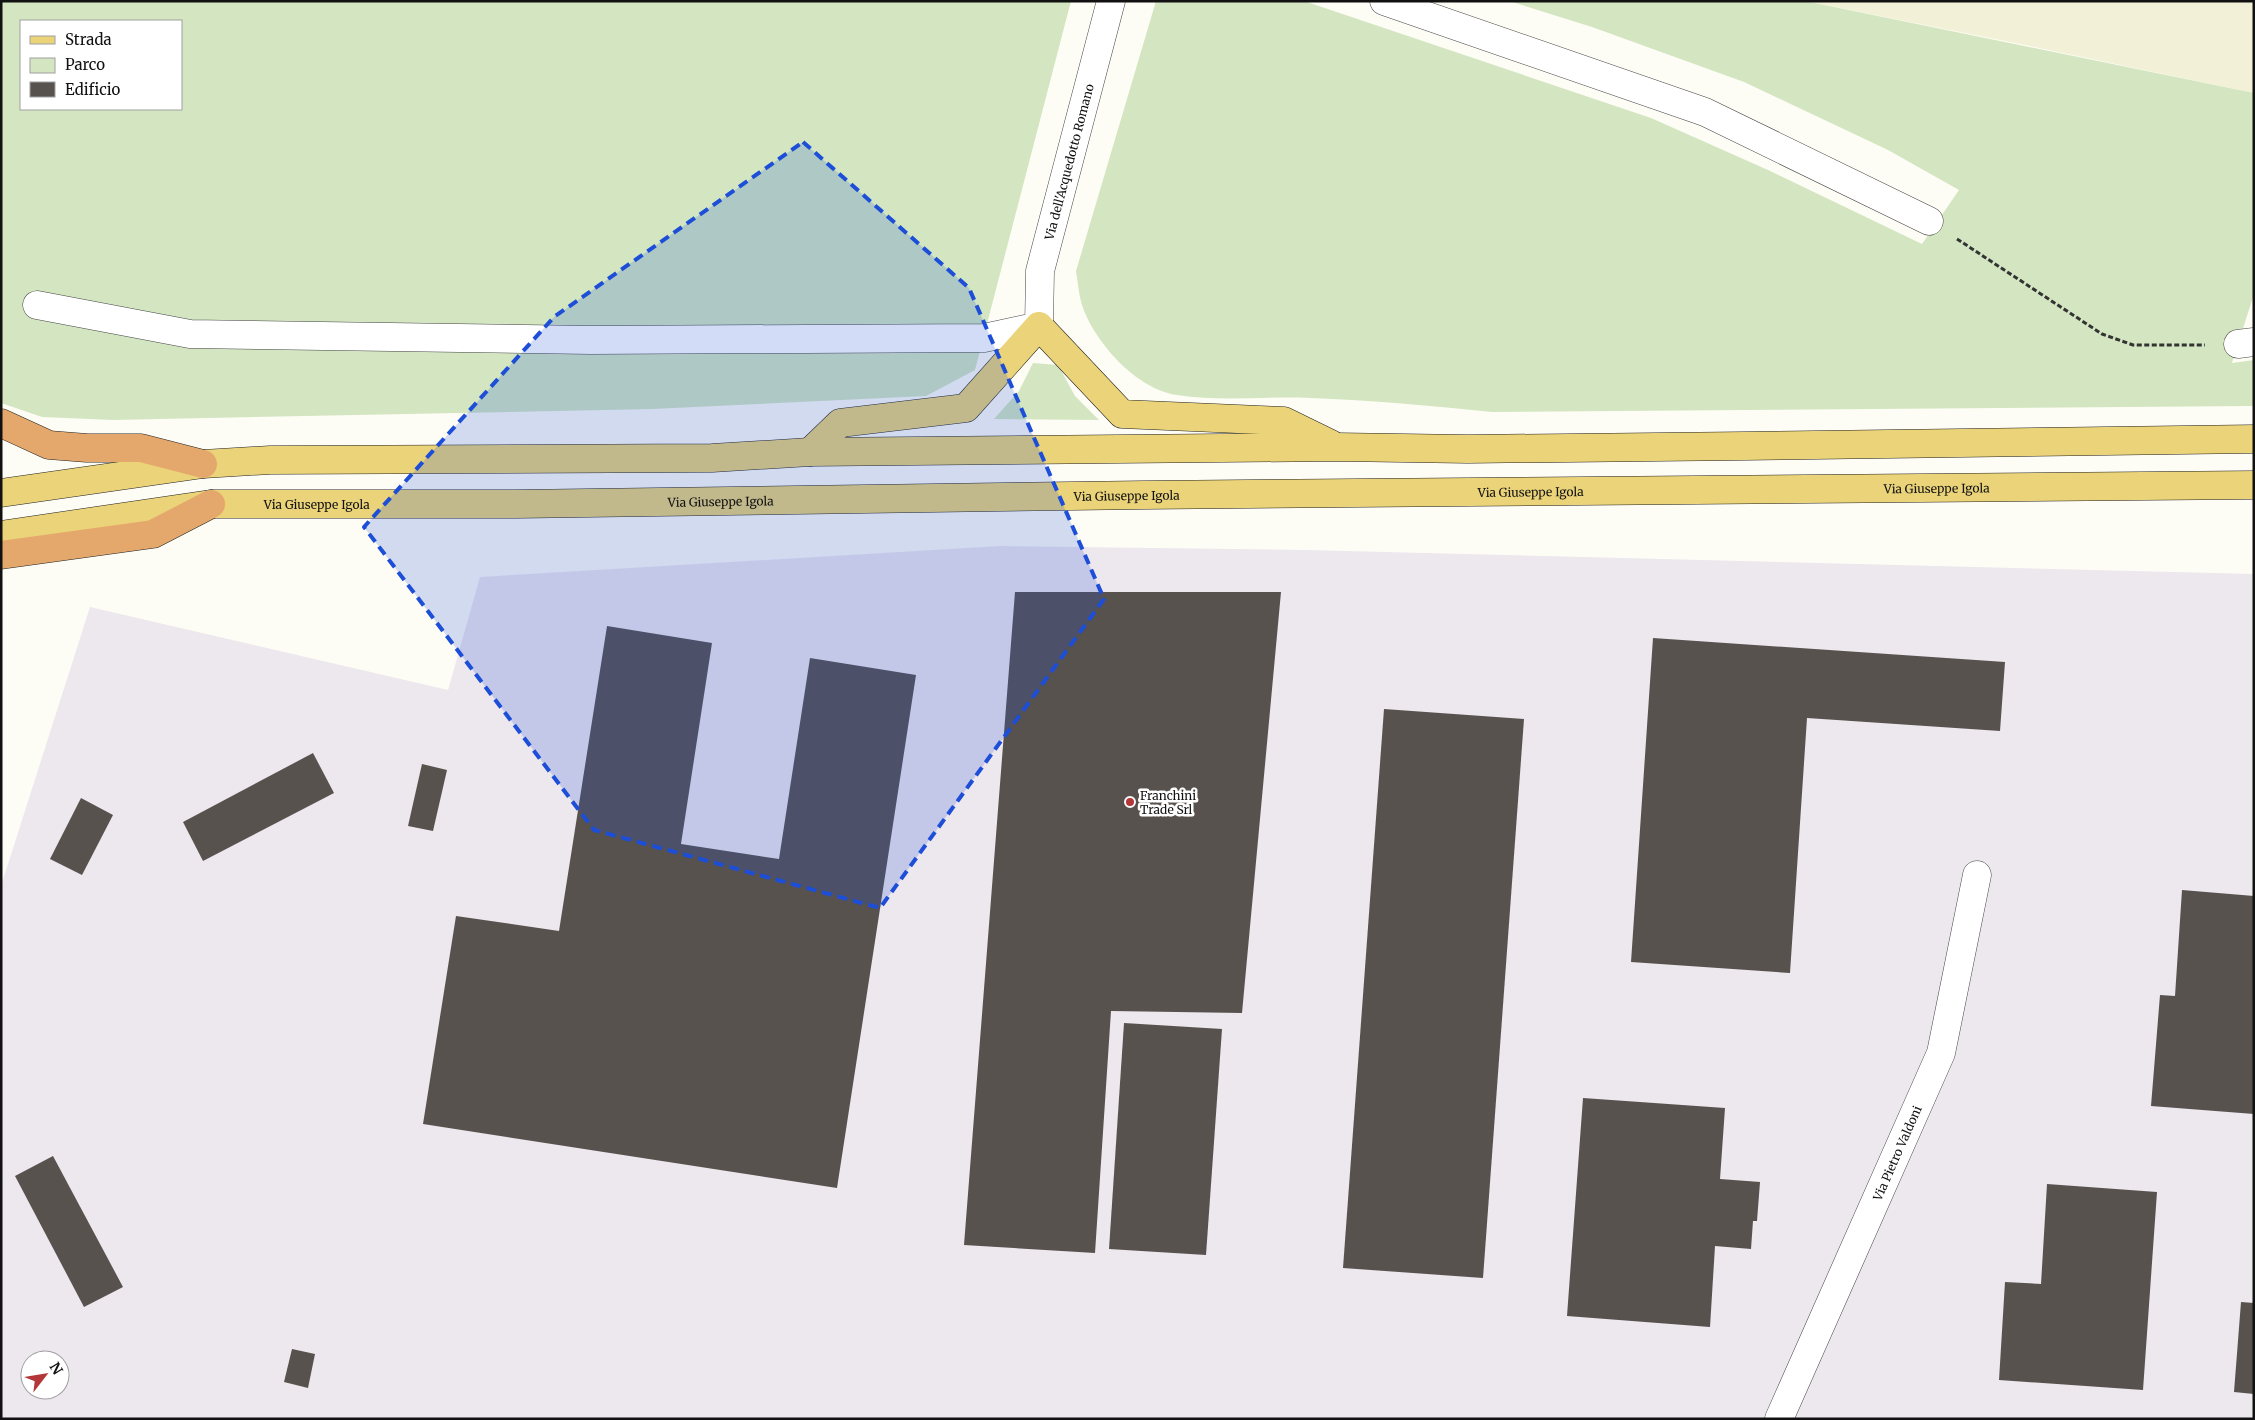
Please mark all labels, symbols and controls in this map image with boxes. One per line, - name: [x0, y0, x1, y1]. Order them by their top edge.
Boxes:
- legend: [20, 20, 182, 110]
- text: Strada: [65, 30, 112, 49]
- text: Parco: [65, 55, 105, 74]
- text: Edificio: [65, 80, 121, 99]
- street label: Via dell'Acquedotto Romano: [1041, 82, 1096, 242]
- street label: Via Giuseppe Igola: [1883, 480, 1990, 496]
- street label: Via Giuseppe Igola: [1477, 484, 1584, 500]
- street label: Via Giuseppe Igola: [1073, 487, 1180, 504]
- street label: Via Giuseppe Igola: [667, 493, 774, 509]
- street label: Via Giuseppe Igola: [263, 497, 370, 512]
- place label: Franchini Trade Srl: [1140, 788, 1196, 817]
- marker: Franchini Trade Srl: [1124, 796, 1136, 808]
- street label: Via Pietro Valdoni: [1869, 1103, 1924, 1204]
- north arrow: [20, 1350, 70, 1400]
- text: N: [46, 1359, 67, 1378]

